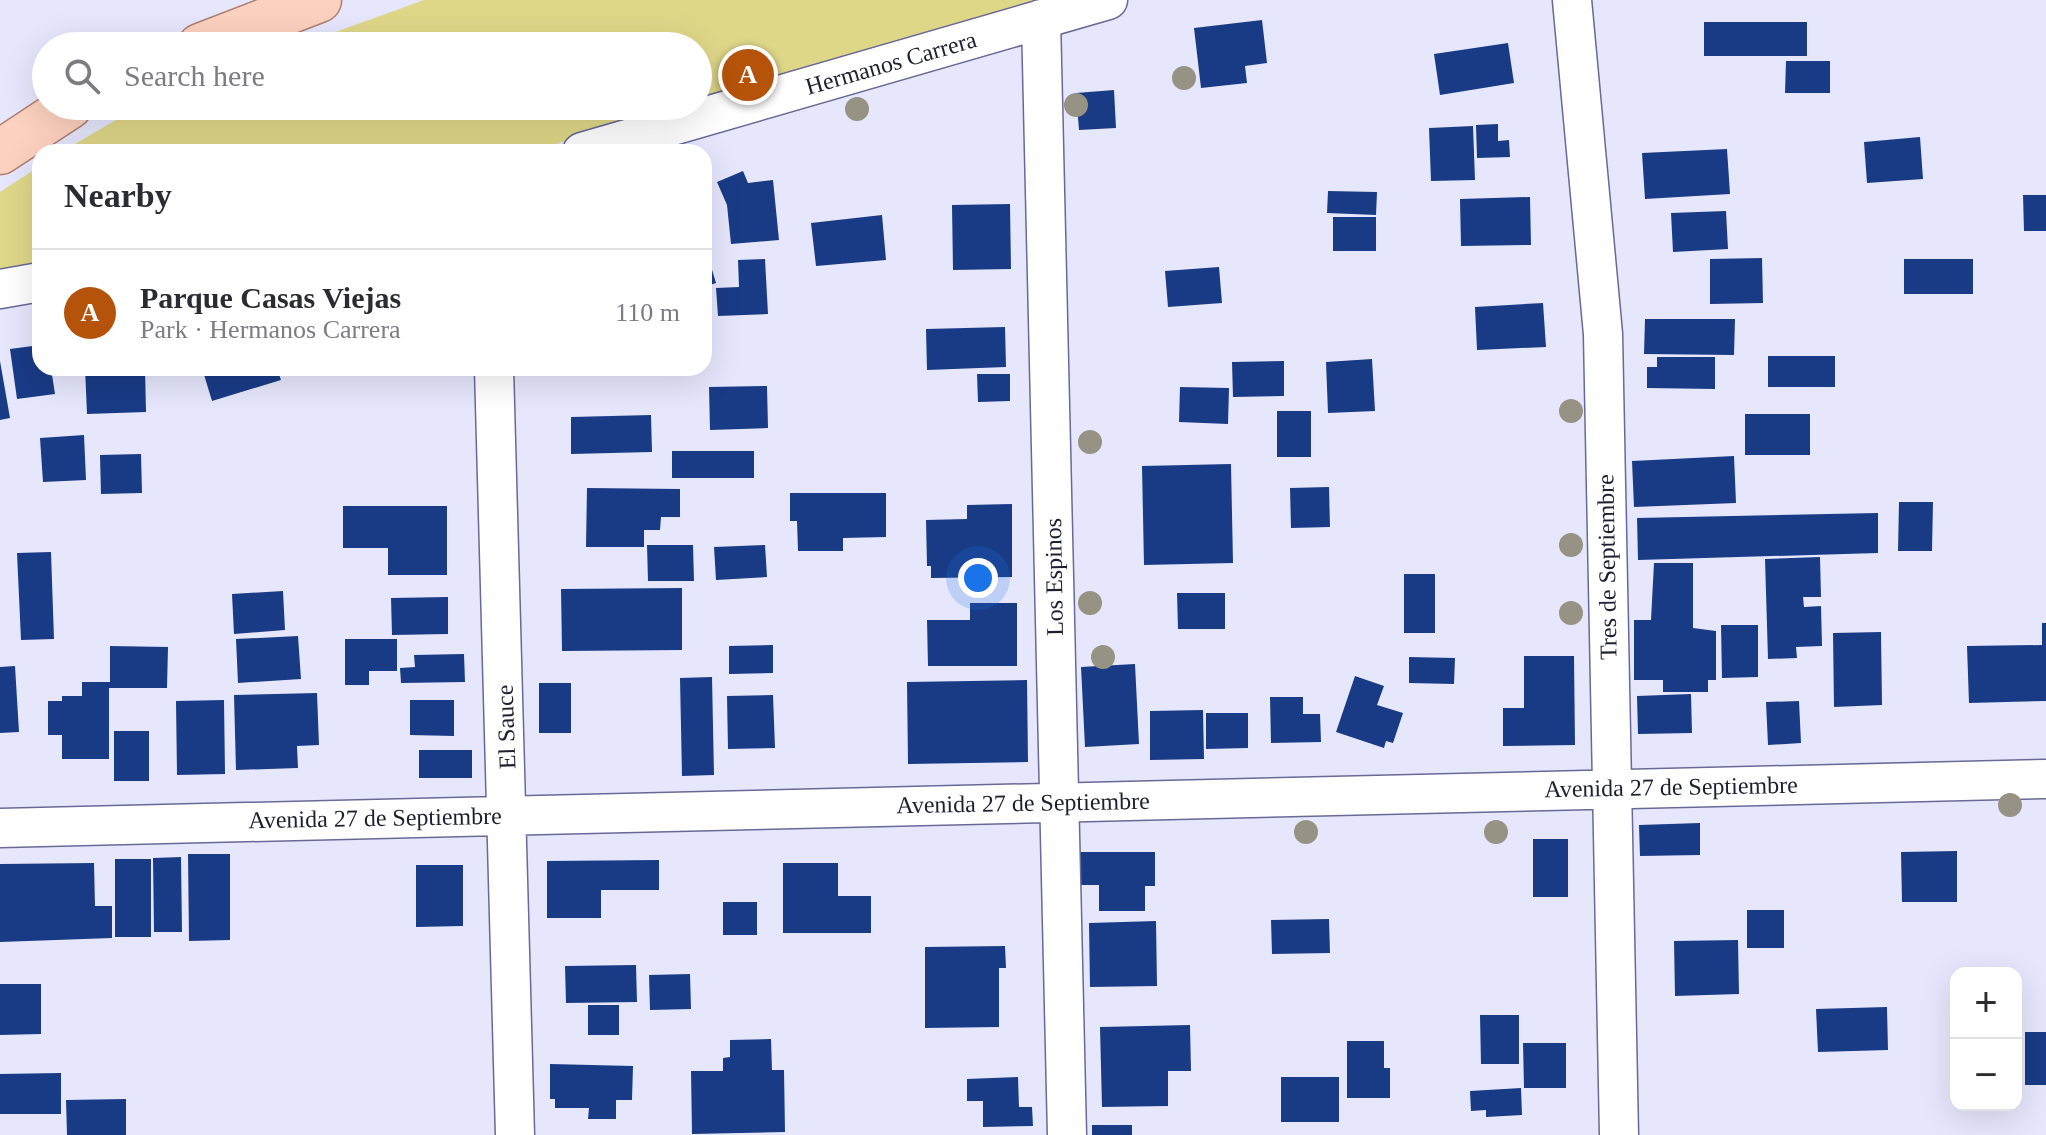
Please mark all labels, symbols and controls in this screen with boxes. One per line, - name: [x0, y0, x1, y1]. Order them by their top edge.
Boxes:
- street label: Hermanos Carrera: [803, 26, 980, 100]
- search box: [32, 32, 712, 120]
- pin: A: [722, 45, 774, 105]
- icon: search: [60, 54, 104, 98]
- text: Search here: [124, 59, 265, 92]
- text: Nearby: [64, 177, 172, 214]
- text: Parque Casas Viejas: [140, 281, 401, 314]
- text: A: [81, 298, 99, 327]
- text: 110 m: [615, 298, 680, 327]
- text: Park · Hermanos Carrera: [140, 315, 401, 344]
- street label: Tres de Septiembre: [1592, 474, 1622, 660]
- street label: Los Espinos: [1040, 518, 1068, 636]
- your location: [958, 558, 998, 598]
- street label: El Sauce: [492, 684, 520, 770]
- street label: Avenida 27 de Septiembre: [1544, 772, 1798, 802]
- street label: Avenida 27 de Septiembre: [896, 788, 1150, 818]
- street label: Avenida 27 de Septiembre: [248, 803, 502, 833]
- map controls: [1950, 967, 2022, 1111]
- button: +: [1950, 967, 2022, 1039]
- button: −: [1950, 1039, 2022, 1111]

